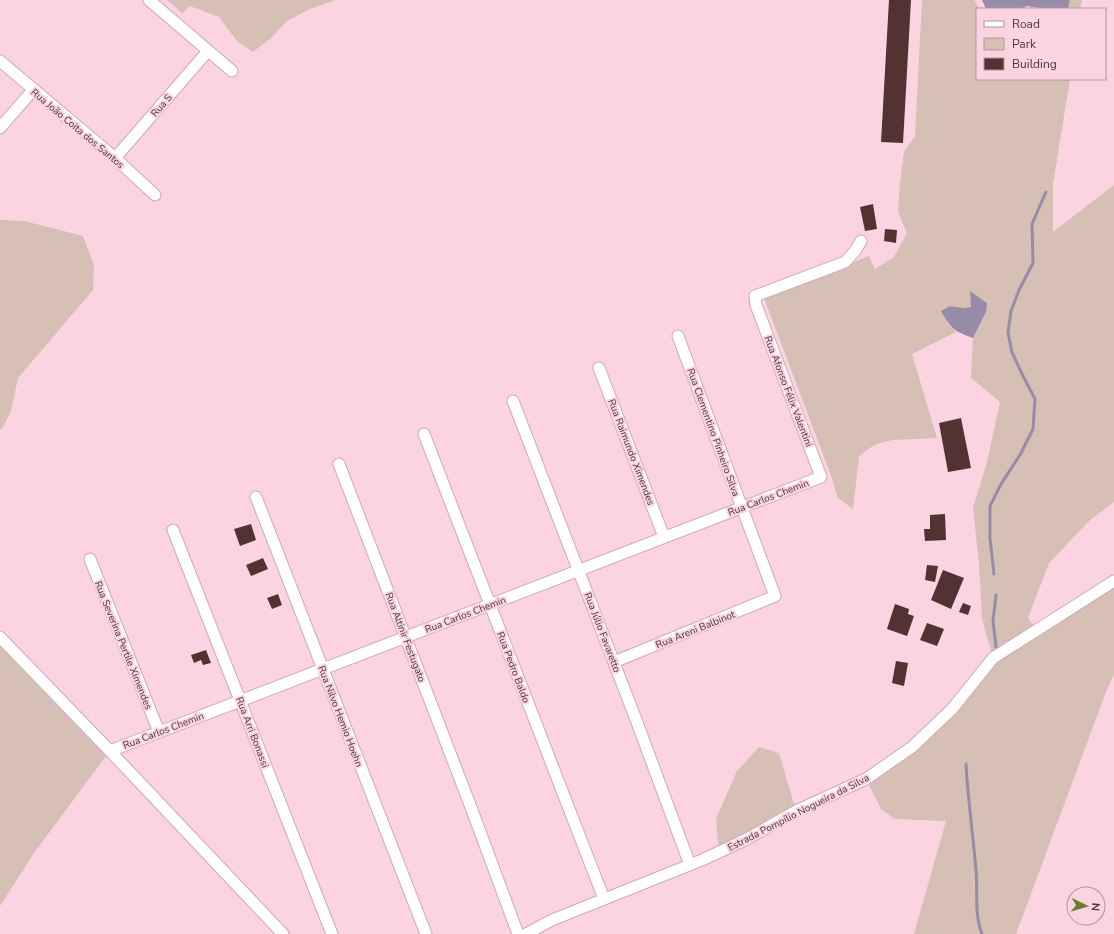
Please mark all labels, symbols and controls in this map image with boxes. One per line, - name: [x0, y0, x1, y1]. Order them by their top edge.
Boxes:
- legend: [976, 8, 1106, 80]
- text: Road: [1012, 16, 1040, 32]
- text: Park: [1012, 36, 1037, 52]
- text: Building: [1012, 56, 1057, 72]
- street label: Rua João Coita dos Santos: [28, 86, 127, 172]
- street label: Rua S: [148, 91, 176, 120]
- street label: Rua Afonso Félix Valentini: [760, 334, 816, 449]
- street label: Rua Clementino Pinheiro Silva: [683, 366, 743, 498]
- street label: Rua Raimundo Ximendes: [604, 397, 658, 508]
- street label: Rua Carlos Chemin: [726, 476, 811, 520]
- street label: Rua Severina Pertile Ximendes: [91, 579, 155, 712]
- street label: Rua Júlio Favaretto: [580, 590, 624, 675]
- street label: Rua Altinir Festugato: [382, 591, 429, 685]
- street label: Rua Carlos Chemin: [423, 593, 508, 637]
- street label: Rua Areni Balbinot: [653, 607, 738, 652]
- street label: Rua Pedro Baldo: [493, 630, 533, 705]
- street label: Rua Nilvo Hemio Hoehn: [314, 664, 366, 769]
- street label: Rua Arri Bonassi: [232, 695, 272, 770]
- street label: Rua Carlos Chemin: [121, 709, 206, 753]
- street label: Estrada Pompílio Nogueira da Silva: [725, 771, 872, 855]
- north arrow: [1066, 886, 1106, 926]
- text: N: [1088, 902, 1103, 912]

